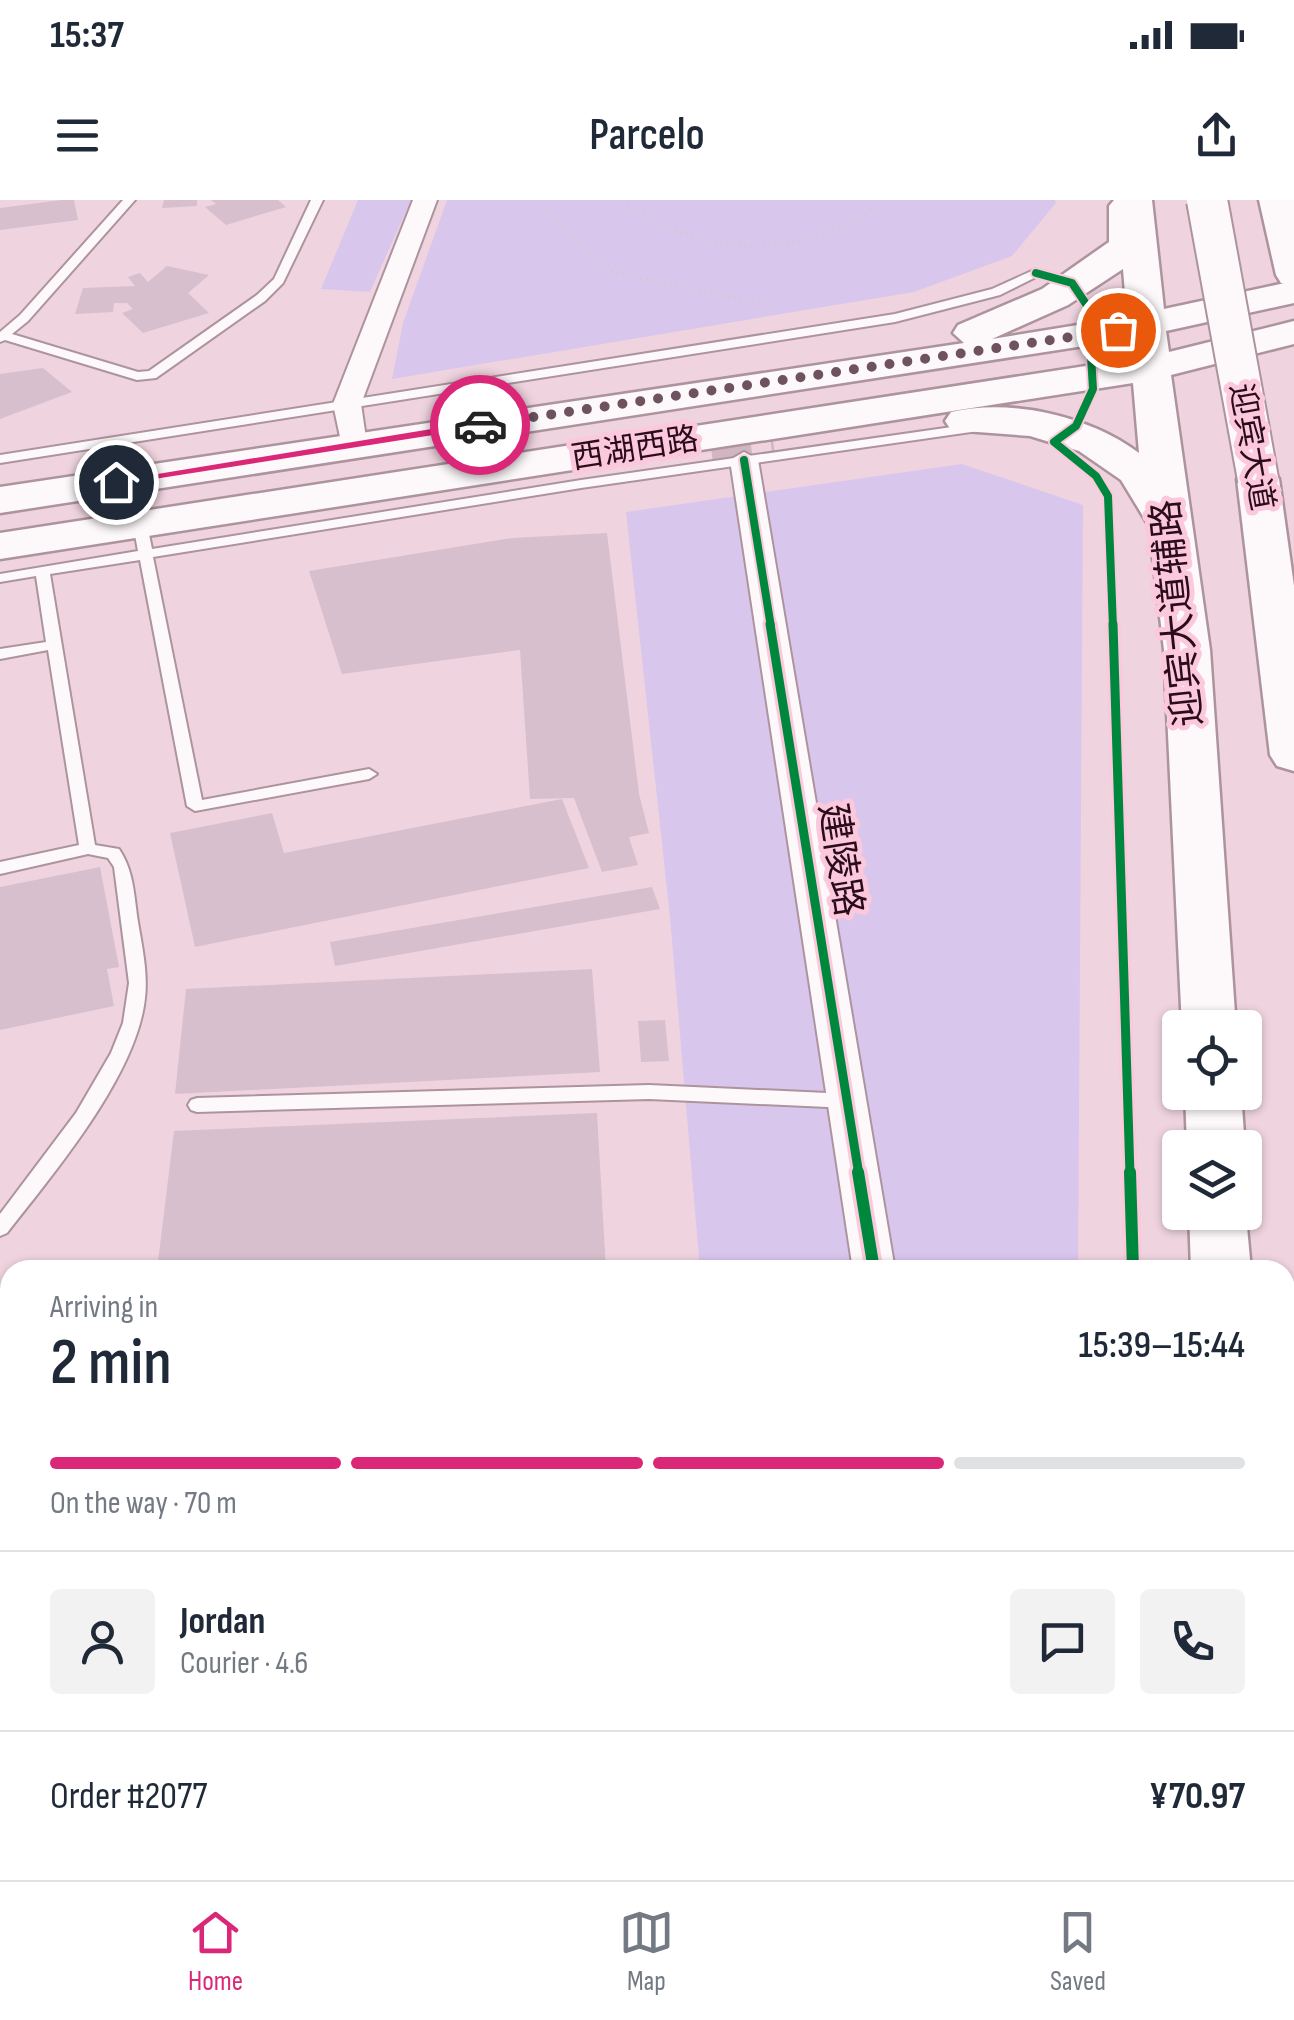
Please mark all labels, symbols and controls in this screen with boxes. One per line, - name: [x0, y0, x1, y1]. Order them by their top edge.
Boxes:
- text: 15:37: [50, 13, 124, 58]
- icon: menu: [50, 108, 105, 163]
- text: Parcelo: [589, 108, 705, 163]
- icon: share: [1189, 108, 1244, 163]
- pin: [1076, 288, 1161, 373]
- icon: bag: [1091, 303, 1146, 358]
- courier: [430, 375, 530, 475]
- street label: 迎宾大道: [1221, 381, 1281, 513]
- icon: car: [453, 398, 508, 453]
- street label: 西湖西路: [569, 420, 701, 478]
- pin: [74, 440, 159, 525]
- icon: home: [89, 455, 144, 510]
- street label: 迎宾大道辅路: [1144, 497, 1212, 729]
- street label: 建陵路: [809, 800, 871, 920]
- map controls: [1162, 1010, 1262, 1230]
- button: locate: [1162, 1010, 1262, 1110]
- button: layers: [1162, 1130, 1262, 1230]
- text: Arriving in: [50, 1288, 158, 1327]
- text: 15:39–15:44: [1079, 1323, 1245, 1368]
- text: 2 min: [50, 1325, 172, 1403]
- text: On the way · 70 m: [50, 1484, 237, 1523]
- button: person: [50, 1589, 155, 1694]
- button: chat: [1010, 1589, 1115, 1694]
- button: phone: [1140, 1589, 1245, 1694]
- text: Jordan: [180, 1599, 265, 1644]
- text: Courier · 4.6: [180, 1644, 308, 1683]
- text: Order #2077: [50, 1774, 207, 1819]
- text: ¥70.97: [1149, 1774, 1245, 1819]
- tab: Home: [188, 1905, 243, 1998]
- tab: Map: [619, 1905, 674, 1998]
- tab: Saved: [1050, 1905, 1106, 1998]

